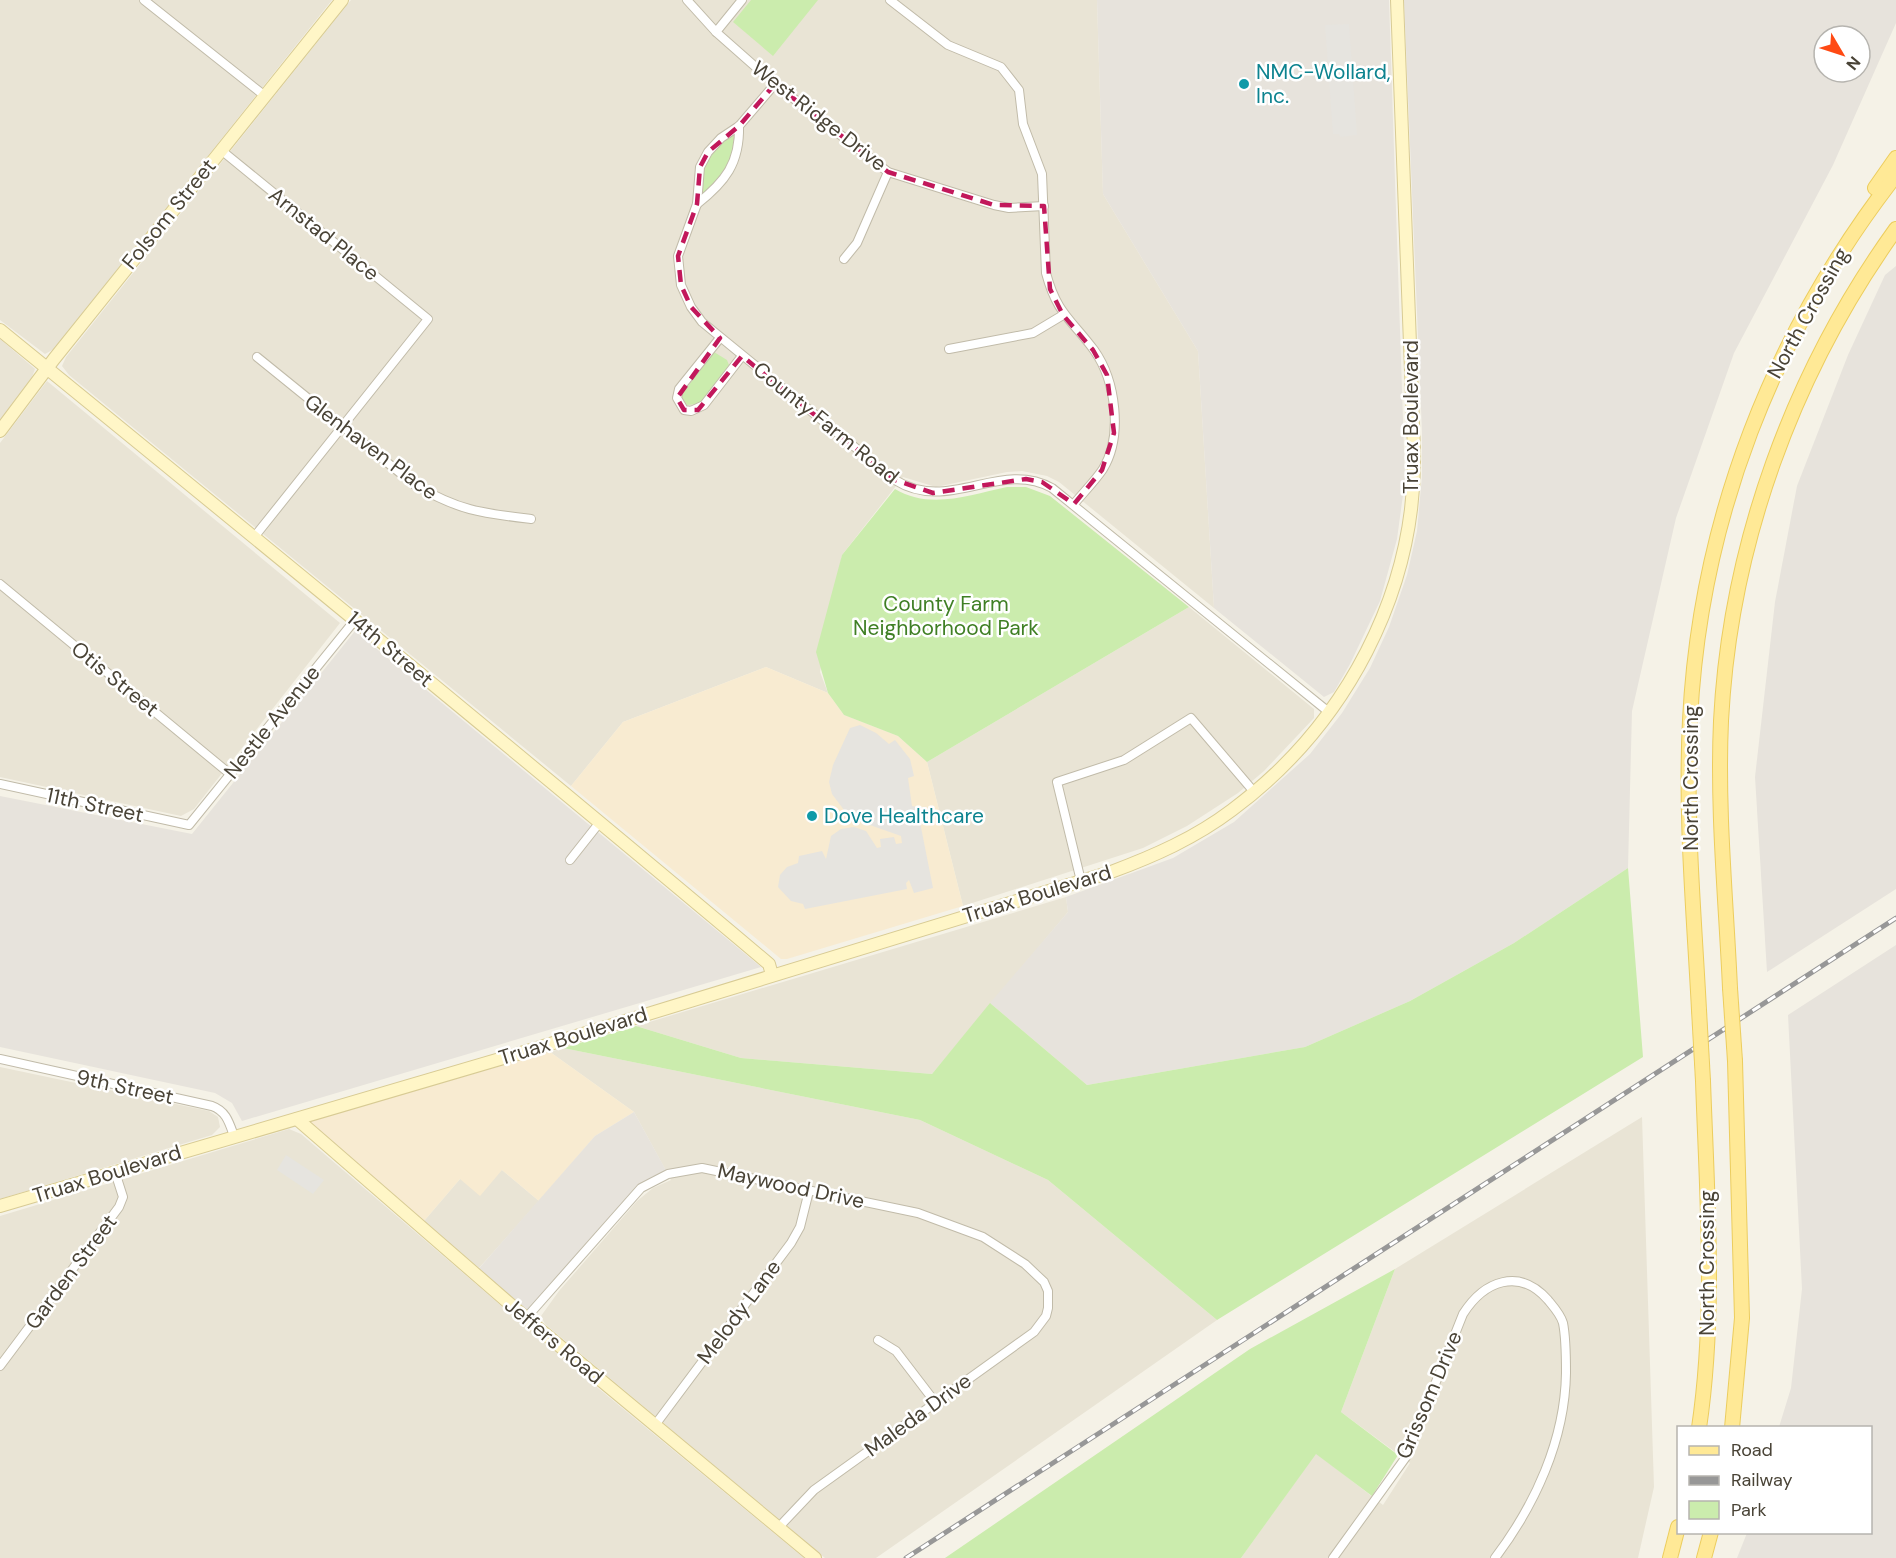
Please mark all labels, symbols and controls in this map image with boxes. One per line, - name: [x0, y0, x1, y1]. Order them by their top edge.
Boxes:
- north arrow: [1812, 24, 1872, 84]
- text: N: [1841, 52, 1865, 74]
- street label: West Ridge Drive: [746, 54, 892, 178]
- place label: NMC-Wollard, Inc.: [1256, 58, 1391, 110]
- marker: NMC-Wollard, Inc.: [1237, 77, 1251, 91]
- street label: Folsom Street: [116, 153, 222, 275]
- street label: Arnstad Place: [263, 181, 385, 287]
- street label: North Crossing: [1761, 242, 1856, 383]
- street label: Truax Boulevard: [1397, 340, 1425, 494]
- street label: County Farm Road: [747, 355, 905, 491]
- street label: Glenhaven Place: [299, 388, 443, 506]
- park label: County Farm Neighborhood Park: [853, 590, 1039, 642]
- street label: 14th Street: [341, 605, 439, 693]
- street label: Otis Street: [65, 635, 165, 723]
- street label: Nestle Avenue: [218, 659, 326, 785]
- street label: North Crossing: [1677, 705, 1705, 851]
- street label: 11th Street: [44, 781, 146, 829]
- place label: Dove Healthcare: [824, 802, 984, 830]
- marker: Dove Healthcare: [805, 809, 819, 823]
- street label: Truax Boulevard: [959, 858, 1115, 930]
- street label: Truax Boulevard: [495, 1000, 651, 1072]
- street label: 9th Street: [74, 1063, 176, 1111]
- street label: Truax Boulevard: [29, 1138, 185, 1210]
- street label: Maywood Drive: [715, 1157, 867, 1215]
- street label: North Crossing: [1693, 1190, 1721, 1336]
- street label: Garden Street: [19, 1209, 123, 1335]
- street label: Melody Lane: [691, 1254, 787, 1370]
- street label: Jeffers Road: [499, 1291, 609, 1391]
- street label: Grissom Drive: [1389, 1327, 1469, 1463]
- street label: Maleda Drive: [859, 1367, 977, 1463]
- legend: [1677, 1426, 1872, 1534]
- text: Road: [1731, 1438, 1773, 1462]
- text: Railway: [1731, 1468, 1793, 1492]
- text: Park: [1731, 1498, 1767, 1522]

